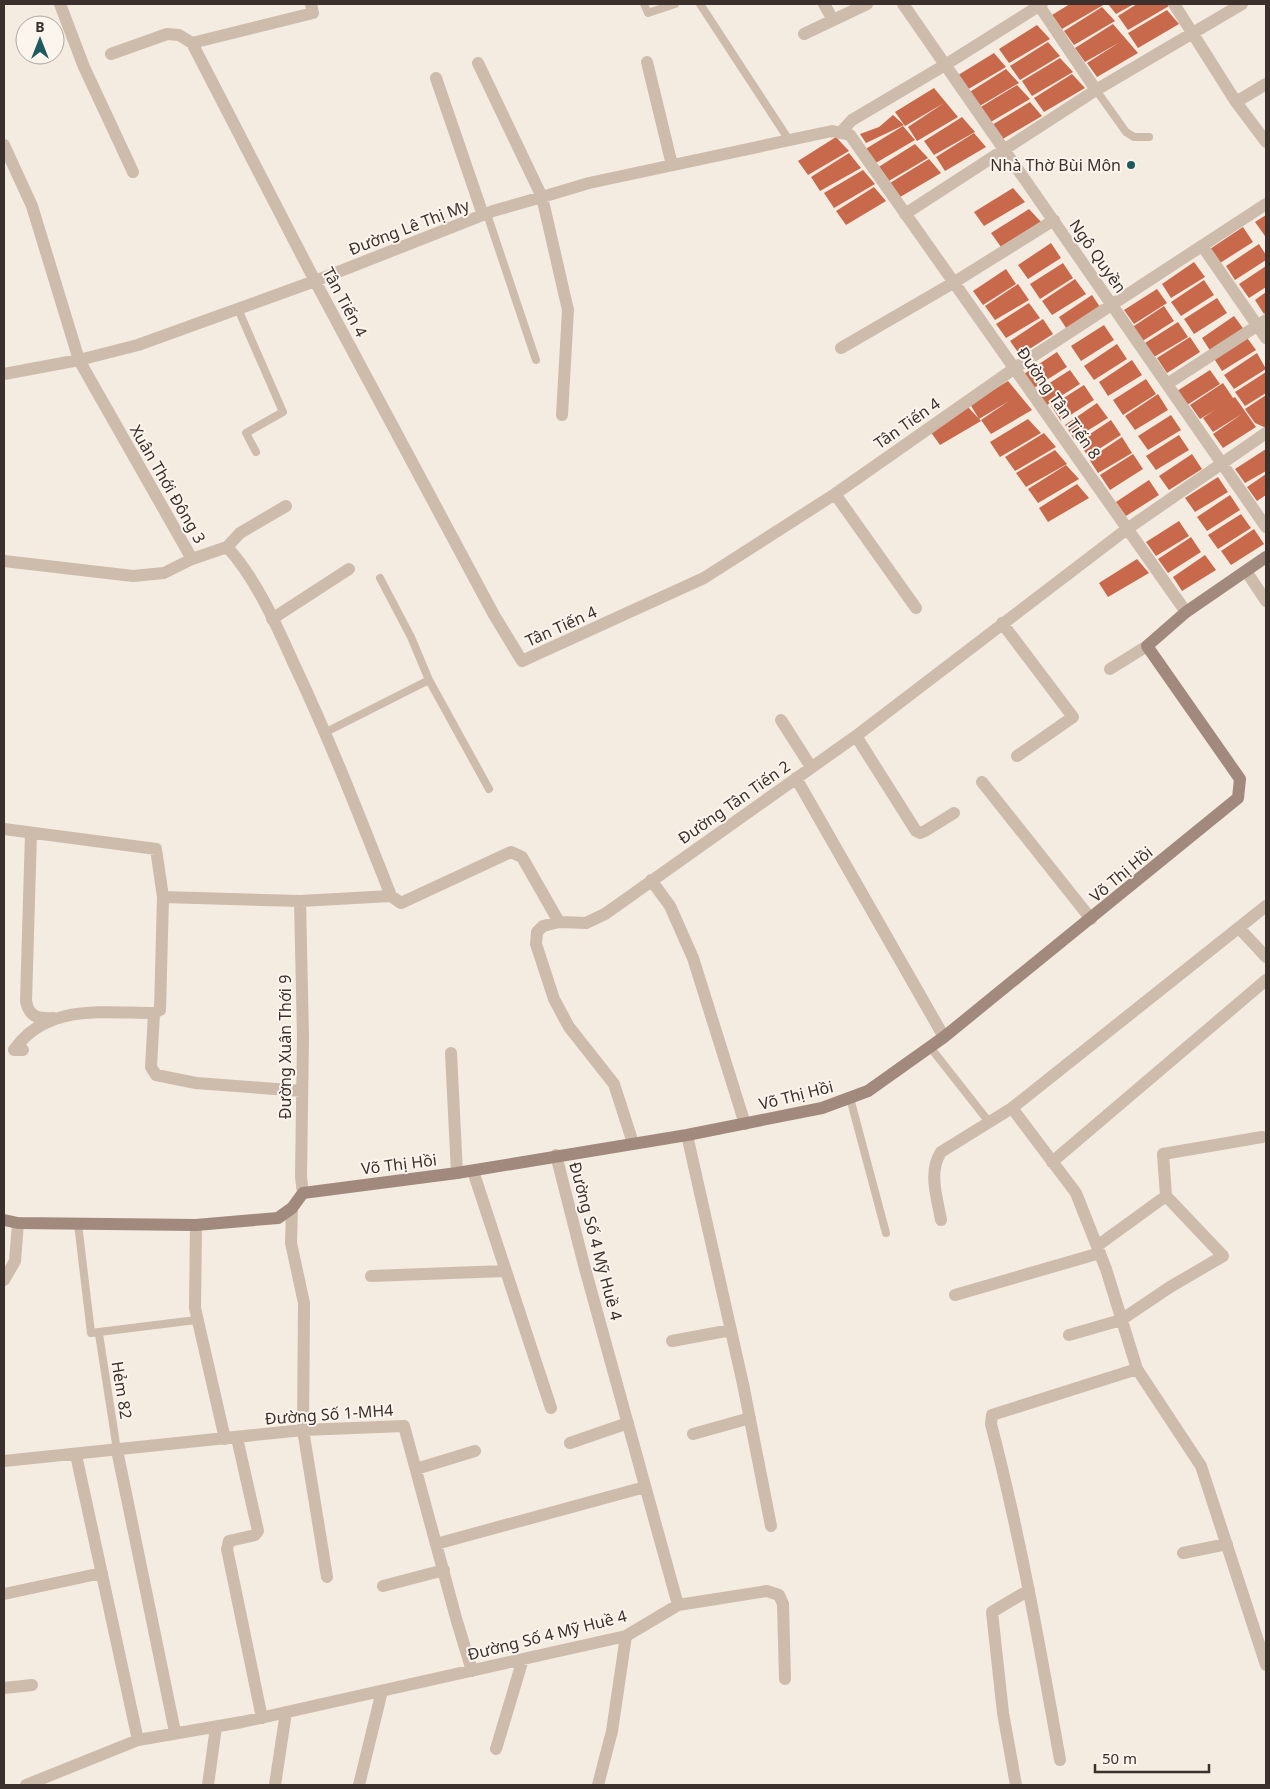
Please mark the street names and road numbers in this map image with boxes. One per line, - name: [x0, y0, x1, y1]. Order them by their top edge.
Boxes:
- street label: Đường Lê Thị My: [346, 194, 473, 260]
- street label: Ngô Quyền: [1065, 215, 1131, 297]
- street label: Tân Tiến 4: [317, 263, 373, 341]
- street label: Đường Tân Tiến 8: [1012, 343, 1106, 463]
- street label: Tân Tiến 4: [870, 392, 944, 454]
- street label: Xuân Thới Đông 3: [125, 421, 211, 547]
- street label: Tân Tiến 4: [522, 601, 600, 651]
- street label: Đường Tân Tiến 2: [674, 755, 794, 849]
- street label: Võ Thị Hồi: [1085, 841, 1157, 907]
- street label: Đường Xuân Thới 9: [274, 975, 296, 1119]
- street label: Võ Thị Hồi: [757, 1075, 835, 1115]
- street label: Võ Thị Hồi: [360, 1148, 438, 1180]
- street label: Đường Số 4 Mỹ Huề 4: [564, 1159, 628, 1323]
- street label: Hẻm 82: [107, 1359, 137, 1421]
- street label: Đường Số 1-MH4: [264, 1399, 394, 1429]
- street label: Đường Số 4 Mỹ Huề 4: [465, 1605, 629, 1665]

